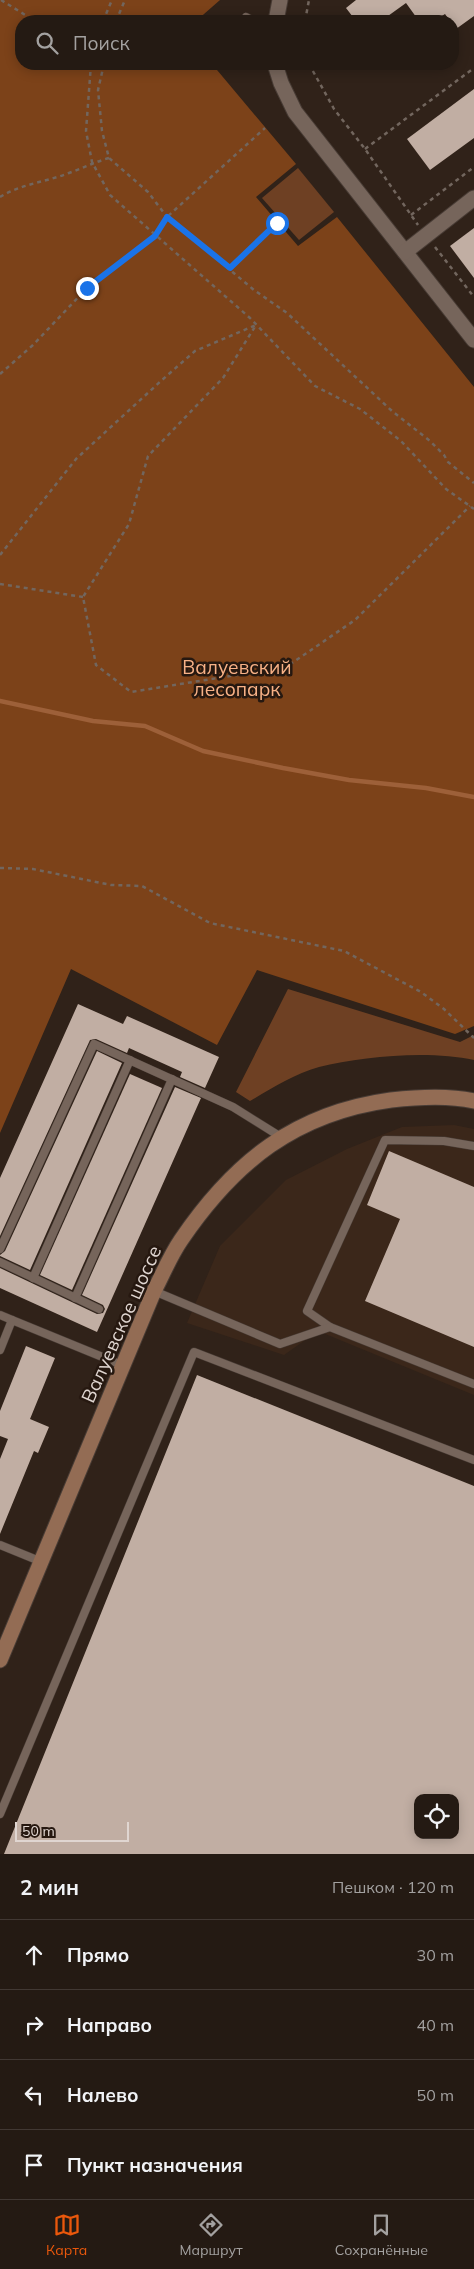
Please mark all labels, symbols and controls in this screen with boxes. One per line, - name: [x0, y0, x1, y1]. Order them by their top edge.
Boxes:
- search box: [15, 15, 459, 70]
- icon: search: [33, 29, 61, 57]
- text: Поиск: [73, 31, 130, 55]
- route start: [266, 212, 289, 235]
- route end: [76, 277, 99, 300]
- park label: Валуевский лесопарк: [182, 655, 292, 701]
- street label: Валуевское шоссе: [76, 1242, 166, 1406]
- map controls: [414, 1794, 459, 1839]
- button: locate: [414, 1794, 459, 1839]
- scale bar: [15, 1819, 129, 1842]
- text: 50 m: [22, 1822, 55, 1840]
- text: 2 мин: [20, 1874, 79, 1900]
- text: Пешком · 120 m: [332, 1877, 454, 1897]
- icon: ahead: [20, 1941, 48, 1969]
- text: Прямо: [67, 1943, 129, 1967]
- text: 30 m: [417, 1945, 454, 1965]
- icon: right: [20, 2011, 48, 2039]
- text: Направо: [67, 2013, 152, 2037]
- text: 40 m: [417, 2015, 454, 2035]
- icon: left: [20, 2081, 48, 2109]
- text: Налево: [67, 2083, 139, 2107]
- text: 50 m: [417, 2085, 454, 2105]
- icon: arrive: [20, 2151, 48, 2179]
- text: Пункт назначения: [67, 2153, 243, 2177]
- tab: Карта: [46, 2211, 87, 2259]
- tab: Маршрут: [180, 2211, 243, 2259]
- tab: Сохранённые: [335, 2211, 428, 2259]

